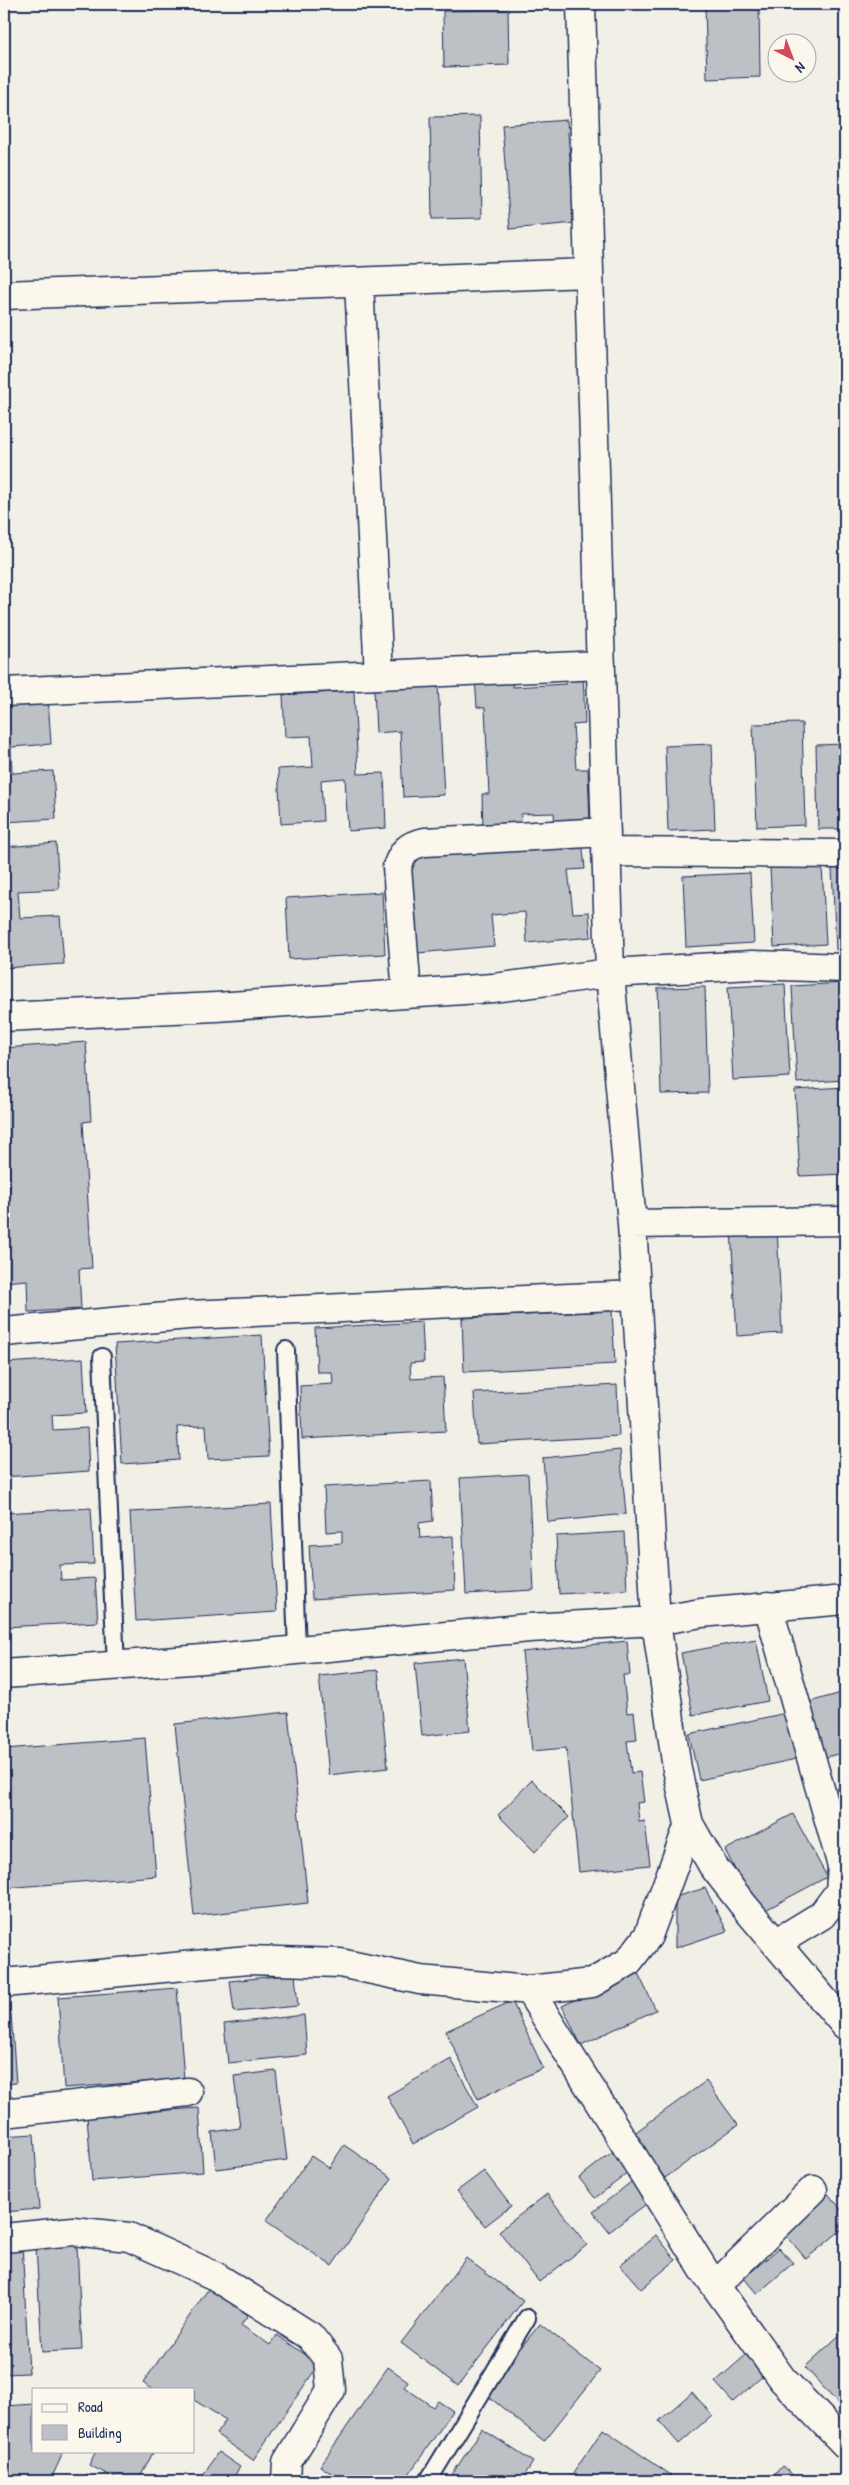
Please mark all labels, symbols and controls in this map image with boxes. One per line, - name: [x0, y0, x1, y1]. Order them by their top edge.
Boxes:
- north arrow: [766, 32, 816, 82]
- text: N: [792, 58, 810, 78]
- legend: [32, 2388, 195, 2452]
- text: Road: [78, 2396, 103, 2417]
- text: Building: [78, 2422, 122, 2443]

